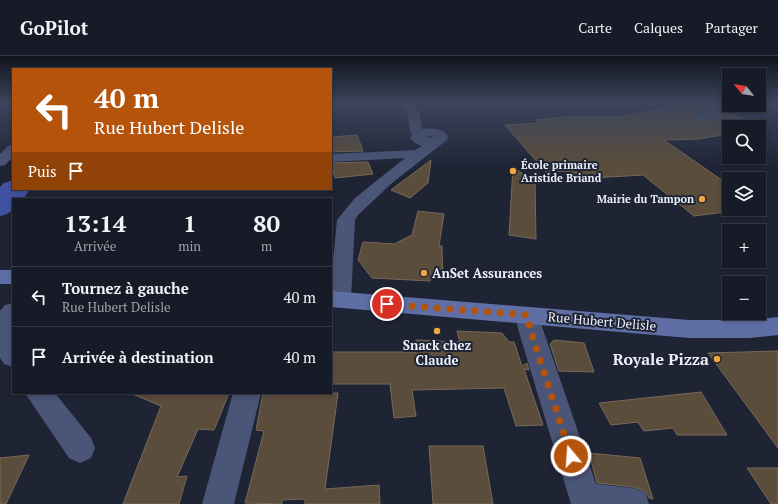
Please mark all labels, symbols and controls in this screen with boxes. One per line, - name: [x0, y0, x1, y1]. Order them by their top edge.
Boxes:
- text: GoPilot: [20, 15, 88, 40]
- text: Carte: [578, 18, 612, 37]
- text: Calques: [634, 18, 683, 37]
- text: Partager: [705, 18, 758, 37]
- north arrow: [722, 68, 766, 112]
- map controls: [722, 68, 766, 320]
- text: 40 m: [94, 79, 159, 116]
- icon: left: [28, 84, 80, 136]
- text: Rue Hubert Delisle: [94, 115, 244, 139]
- button: search: [722, 120, 766, 164]
- place label: École primaire Aristide Briand: [521, 158, 602, 185]
- icon: arrive: [65, 160, 87, 182]
- text: Puis: [28, 161, 57, 181]
- marker: École primaire Aristide Briand: [508, 166, 518, 176]
- button: layers: [722, 172, 766, 216]
- place label: Mairie du Tampon: [597, 192, 694, 206]
- marker: Mairie du Tampon: [697, 194, 707, 204]
- text: 13:14: [64, 207, 126, 239]
- text: 1: [183, 207, 196, 239]
- text: 80: [253, 207, 280, 239]
- button: +: [722, 224, 766, 268]
- text: Arrivée: [74, 237, 116, 255]
- text: min: [178, 237, 201, 255]
- text: m: [261, 237, 272, 255]
- place label: AnSet Assurances: [432, 264, 542, 282]
- marker: AnSet Assurances: [419, 268, 429, 278]
- button: −: [722, 276, 766, 320]
- text: Tournez à gauche: [62, 278, 189, 298]
- icon: left: [28, 286, 50, 308]
- text: 40 m: [283, 287, 316, 307]
- pin: [370, 287, 404, 321]
- icon: arrive: [376, 293, 398, 315]
- text: Rue Hubert Delisle: [62, 298, 171, 316]
- street label: Rue Hubert Delisle: [547, 307, 657, 335]
- marker: Snack chez Claude: [432, 326, 442, 336]
- place label: Snack chez Claude: [403, 336, 472, 369]
- icon: arrive: [28, 346, 50, 368]
- text: Arrivée à destination: [62, 347, 214, 367]
- text: 40 m: [283, 347, 316, 367]
- place label: Royale Pizza: [613, 348, 709, 370]
- marker: Royale Pizza: [712, 354, 722, 364]
- position arrow: [550, 435, 592, 477]

